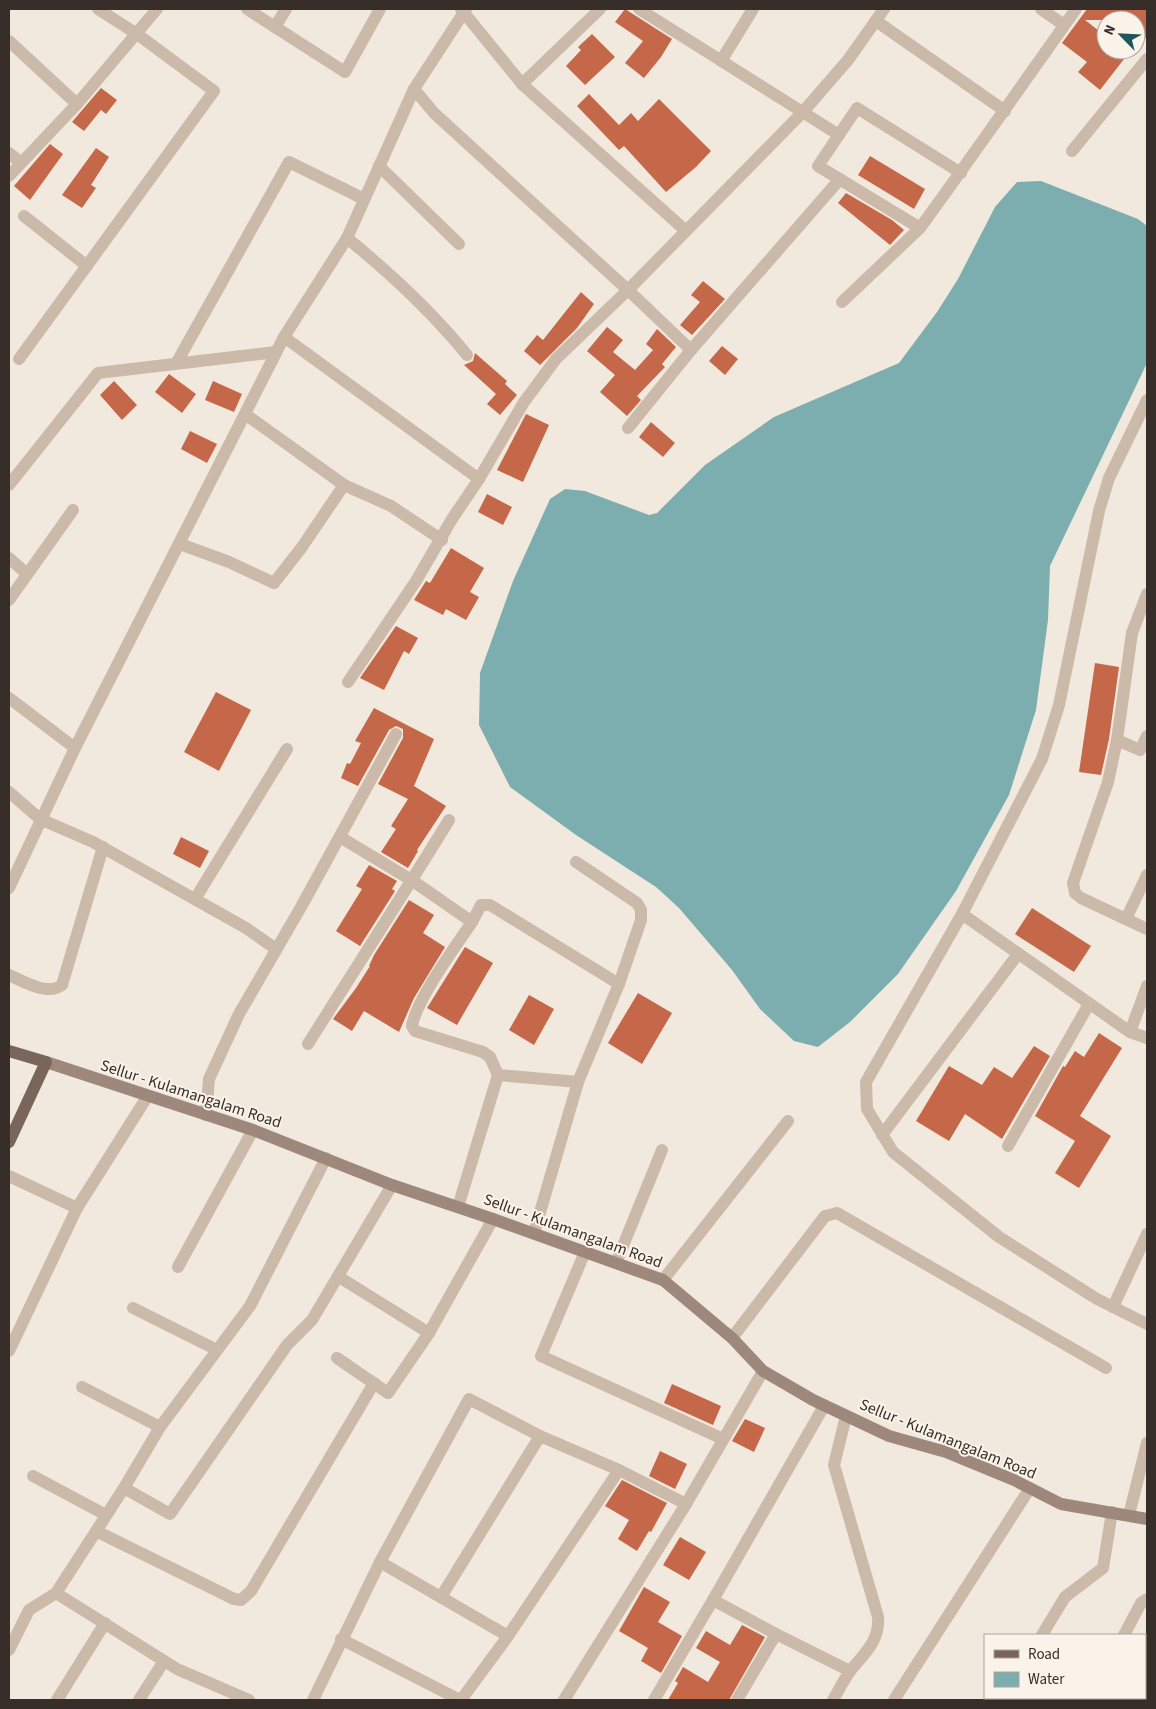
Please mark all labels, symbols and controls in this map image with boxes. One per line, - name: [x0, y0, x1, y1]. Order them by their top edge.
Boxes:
- north arrow: [1096, 10, 1146, 60]
- text: N: [1099, 22, 1121, 38]
- street label: Sellur - Kulamangalam Road: [98, 1054, 284, 1134]
- street label: Sellur - Kulamangalam Road: [480, 1188, 666, 1274]
- street label: Sellur - Kulamangalam Road: [856, 1393, 1040, 1485]
- legend: [984, 1634, 1146, 1699]
- text: Road: [1028, 1644, 1060, 1665]
- text: Water: [1028, 1669, 1065, 1690]

